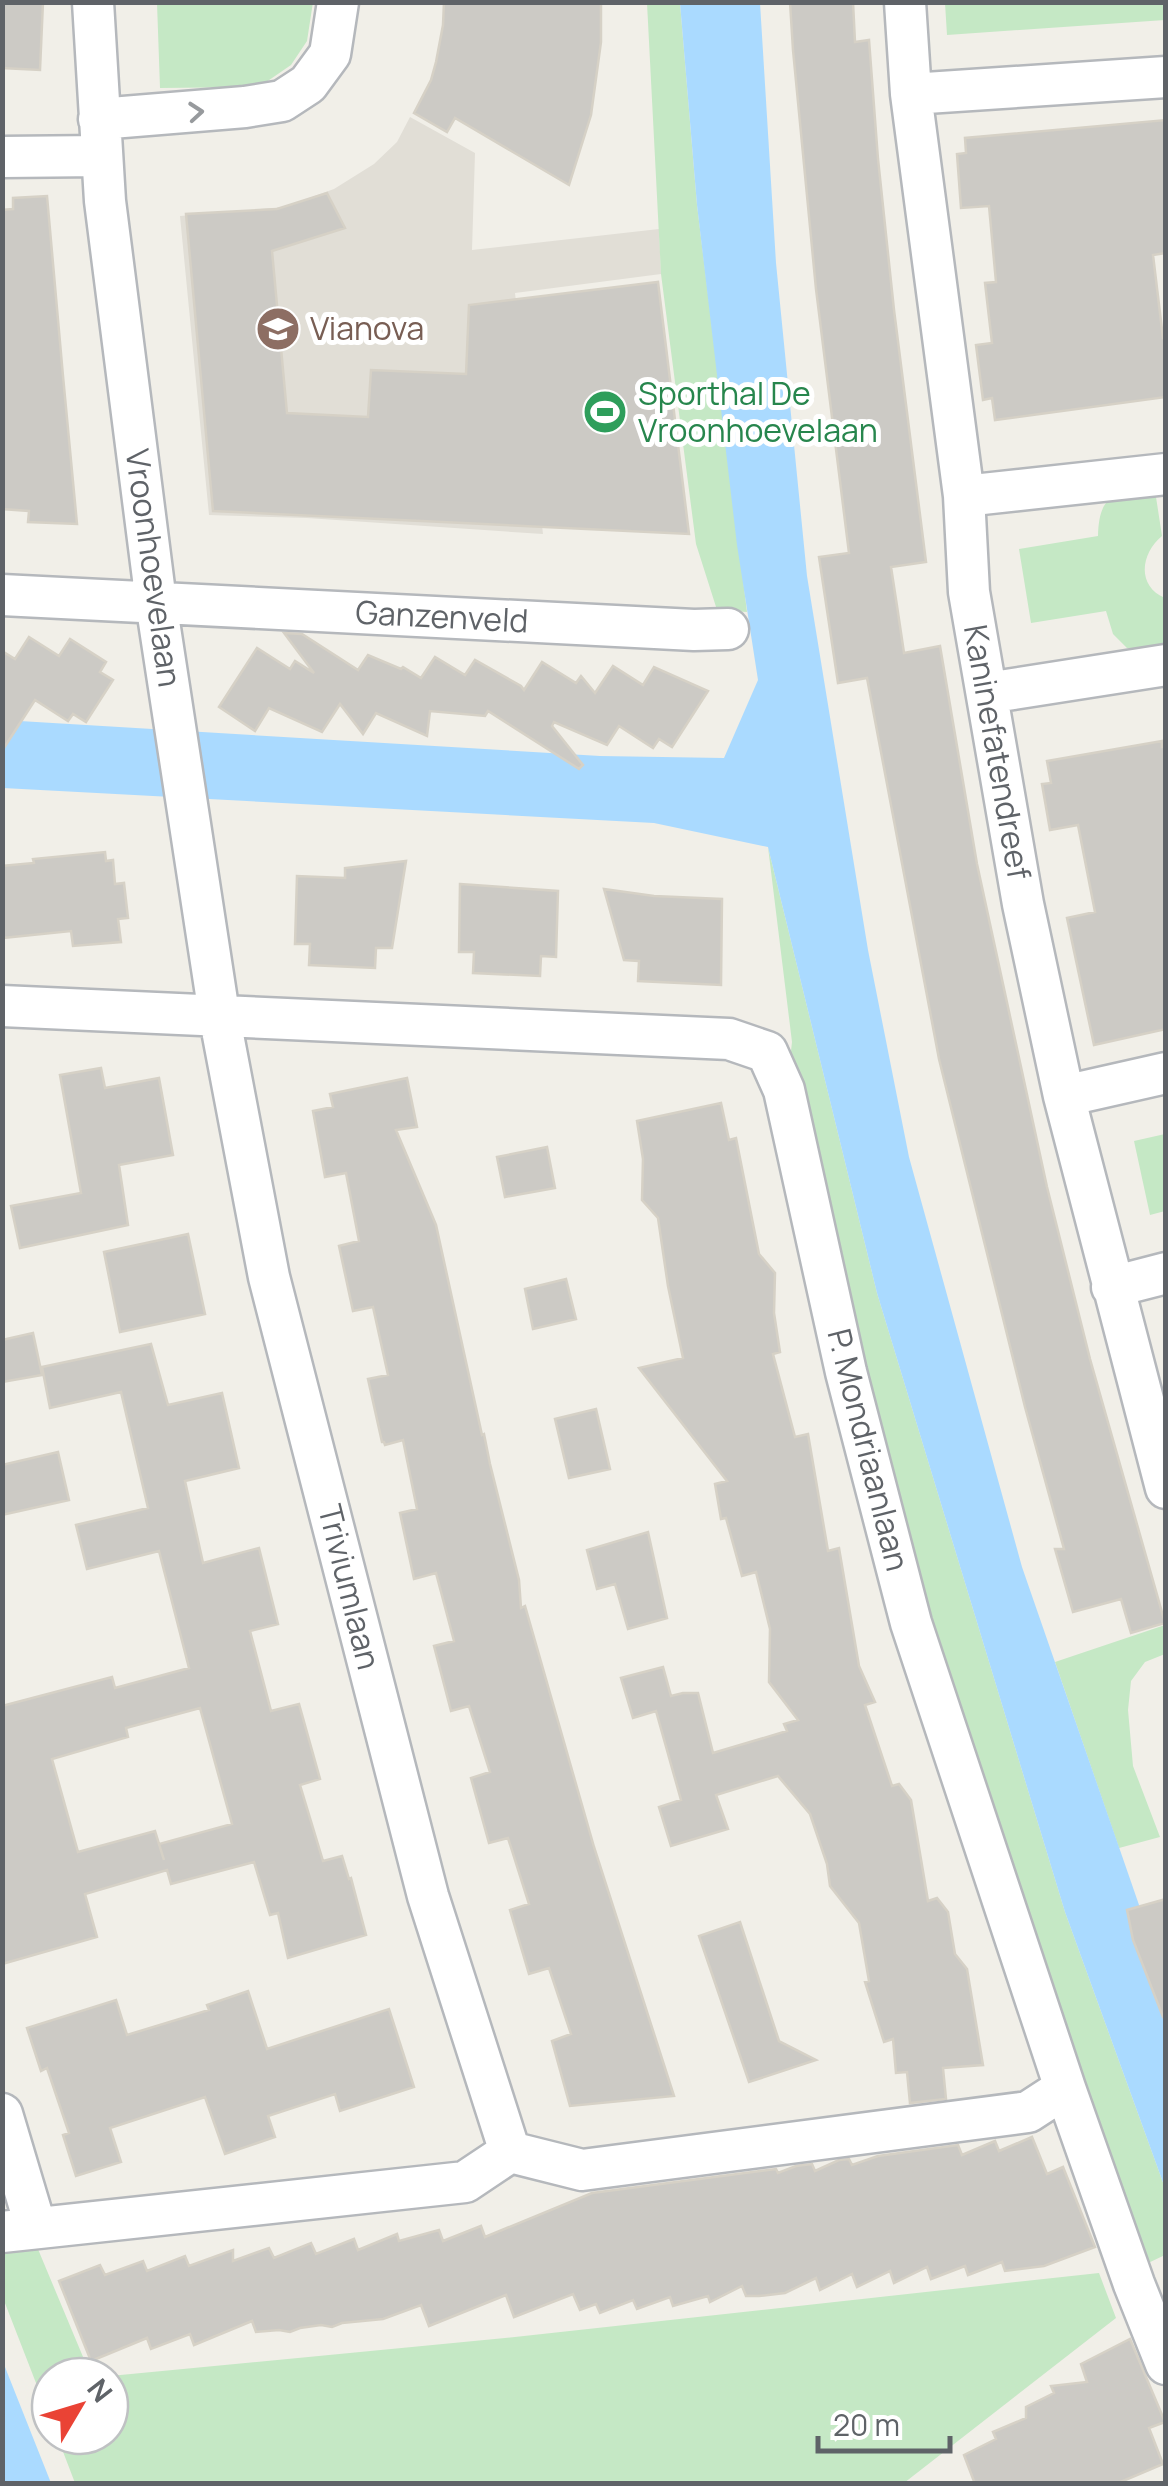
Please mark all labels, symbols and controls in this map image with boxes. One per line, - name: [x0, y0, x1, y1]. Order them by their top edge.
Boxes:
- one-way arrow: [188, 102, 204, 123]
- school or university icon: Vianova: [255, 306, 301, 352]
- place label: Vianova: [310, 306, 424, 350]
- place label: Sporthal De Vroonhoevelaan: [638, 371, 878, 452]
- sports icon: Sporthal De Vroonhoevelaan: [582, 389, 628, 435]
- street label: Vroonhoevelaan: [116, 446, 192, 690]
- street label: Ganzenveld: [355, 590, 530, 642]
- street label: Kaninefatendreef: [954, 621, 1042, 883]
- street label: P. Mondriaanlaan: [818, 1324, 920, 1575]
- street label: Triviumlaan: [308, 1500, 392, 1674]
- north arrow: [30, 2356, 130, 2456]
- text: N: [79, 2370, 122, 2410]
- scale bar: [818, 2391, 950, 2453]
- text: 20 m: [833, 2404, 900, 2445]

